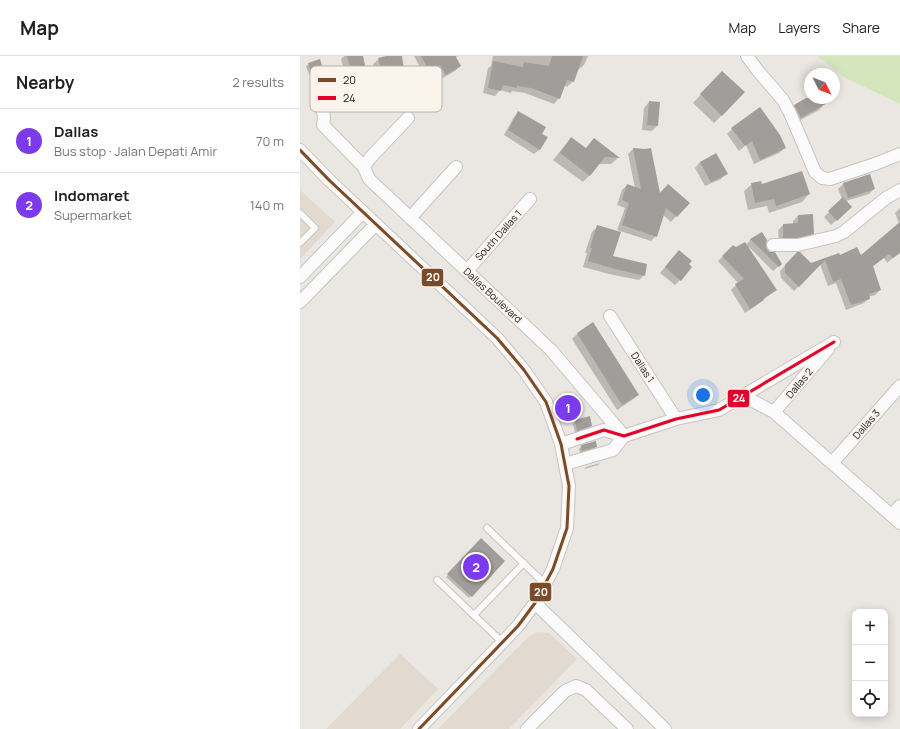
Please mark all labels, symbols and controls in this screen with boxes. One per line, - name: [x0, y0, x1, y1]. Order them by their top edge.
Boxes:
- text: Map: [20, 15, 59, 41]
- text: Map: [728, 18, 756, 37]
- text: Layers: [778, 18, 820, 37]
- text: Share: [842, 18, 880, 37]
- legend: [310, 66, 442, 112]
- north arrow: [804, 68, 840, 104]
- text: Nearby: [16, 71, 74, 94]
- text: 20: [343, 72, 356, 87]
- text: 2 results: [232, 73, 284, 91]
- text: 24: [343, 90, 356, 105]
- text: Dallas: [54, 121, 98, 142]
- text: 1: [26, 132, 32, 150]
- text: 70 m: [256, 132, 284, 150]
- text: Bus stop · Jalan Depati Amir: [54, 142, 217, 160]
- text: Indomaret: [54, 185, 129, 206]
- text: 2: [25, 196, 33, 214]
- text: 140 m: [250, 196, 284, 214]
- text: Supermarket: [54, 206, 132, 224]
- street label: South Dallas 1: [472, 207, 524, 263]
- street label: Dallas Boulevard: [461, 264, 525, 326]
- line badge: 20: [421, 268, 444, 287]
- text: 20: [426, 269, 440, 284]
- street label: Dallas 1: [628, 349, 658, 385]
- street label: Dallas 2: [782, 365, 816, 401]
- your location: [693, 385, 713, 405]
- line badge: 24: [727, 389, 750, 408]
- text: 24: [732, 390, 746, 405]
- pin: 1: [555, 393, 581, 423]
- street label: Dallas 3: [849, 406, 883, 442]
- pin: 2: [463, 552, 489, 582]
- line badge: 20: [529, 582, 552, 602]
- text: 20: [534, 584, 548, 599]
- map controls: [852, 609, 888, 717]
- button: +: [852, 609, 888, 645]
- button: −: [852, 645, 888, 681]
- button: locate: [852, 681, 888, 717]

